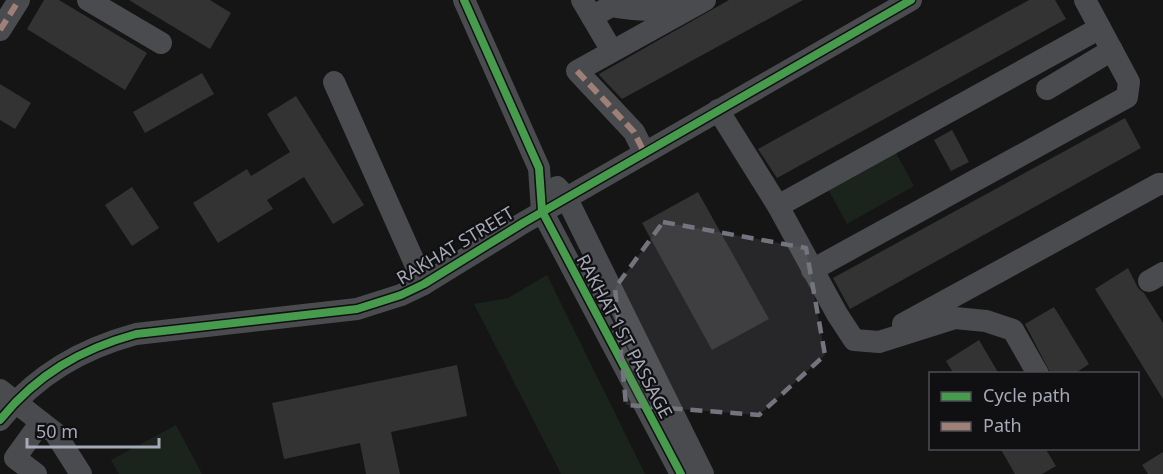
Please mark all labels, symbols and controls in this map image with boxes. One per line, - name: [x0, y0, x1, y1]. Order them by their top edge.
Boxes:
- street label: RAKHAT STREET: [392, 200, 518, 290]
- street label: RAKHAT 1ST PASSAGE: [572, 250, 678, 422]
- legend: [929, 372, 1139, 450]
- text: Cycle path: [983, 383, 1070, 407]
- scale bar: [27, 411, 159, 449]
- text: Path: [983, 413, 1022, 437]
- text: 50 m: [36, 419, 78, 443]

